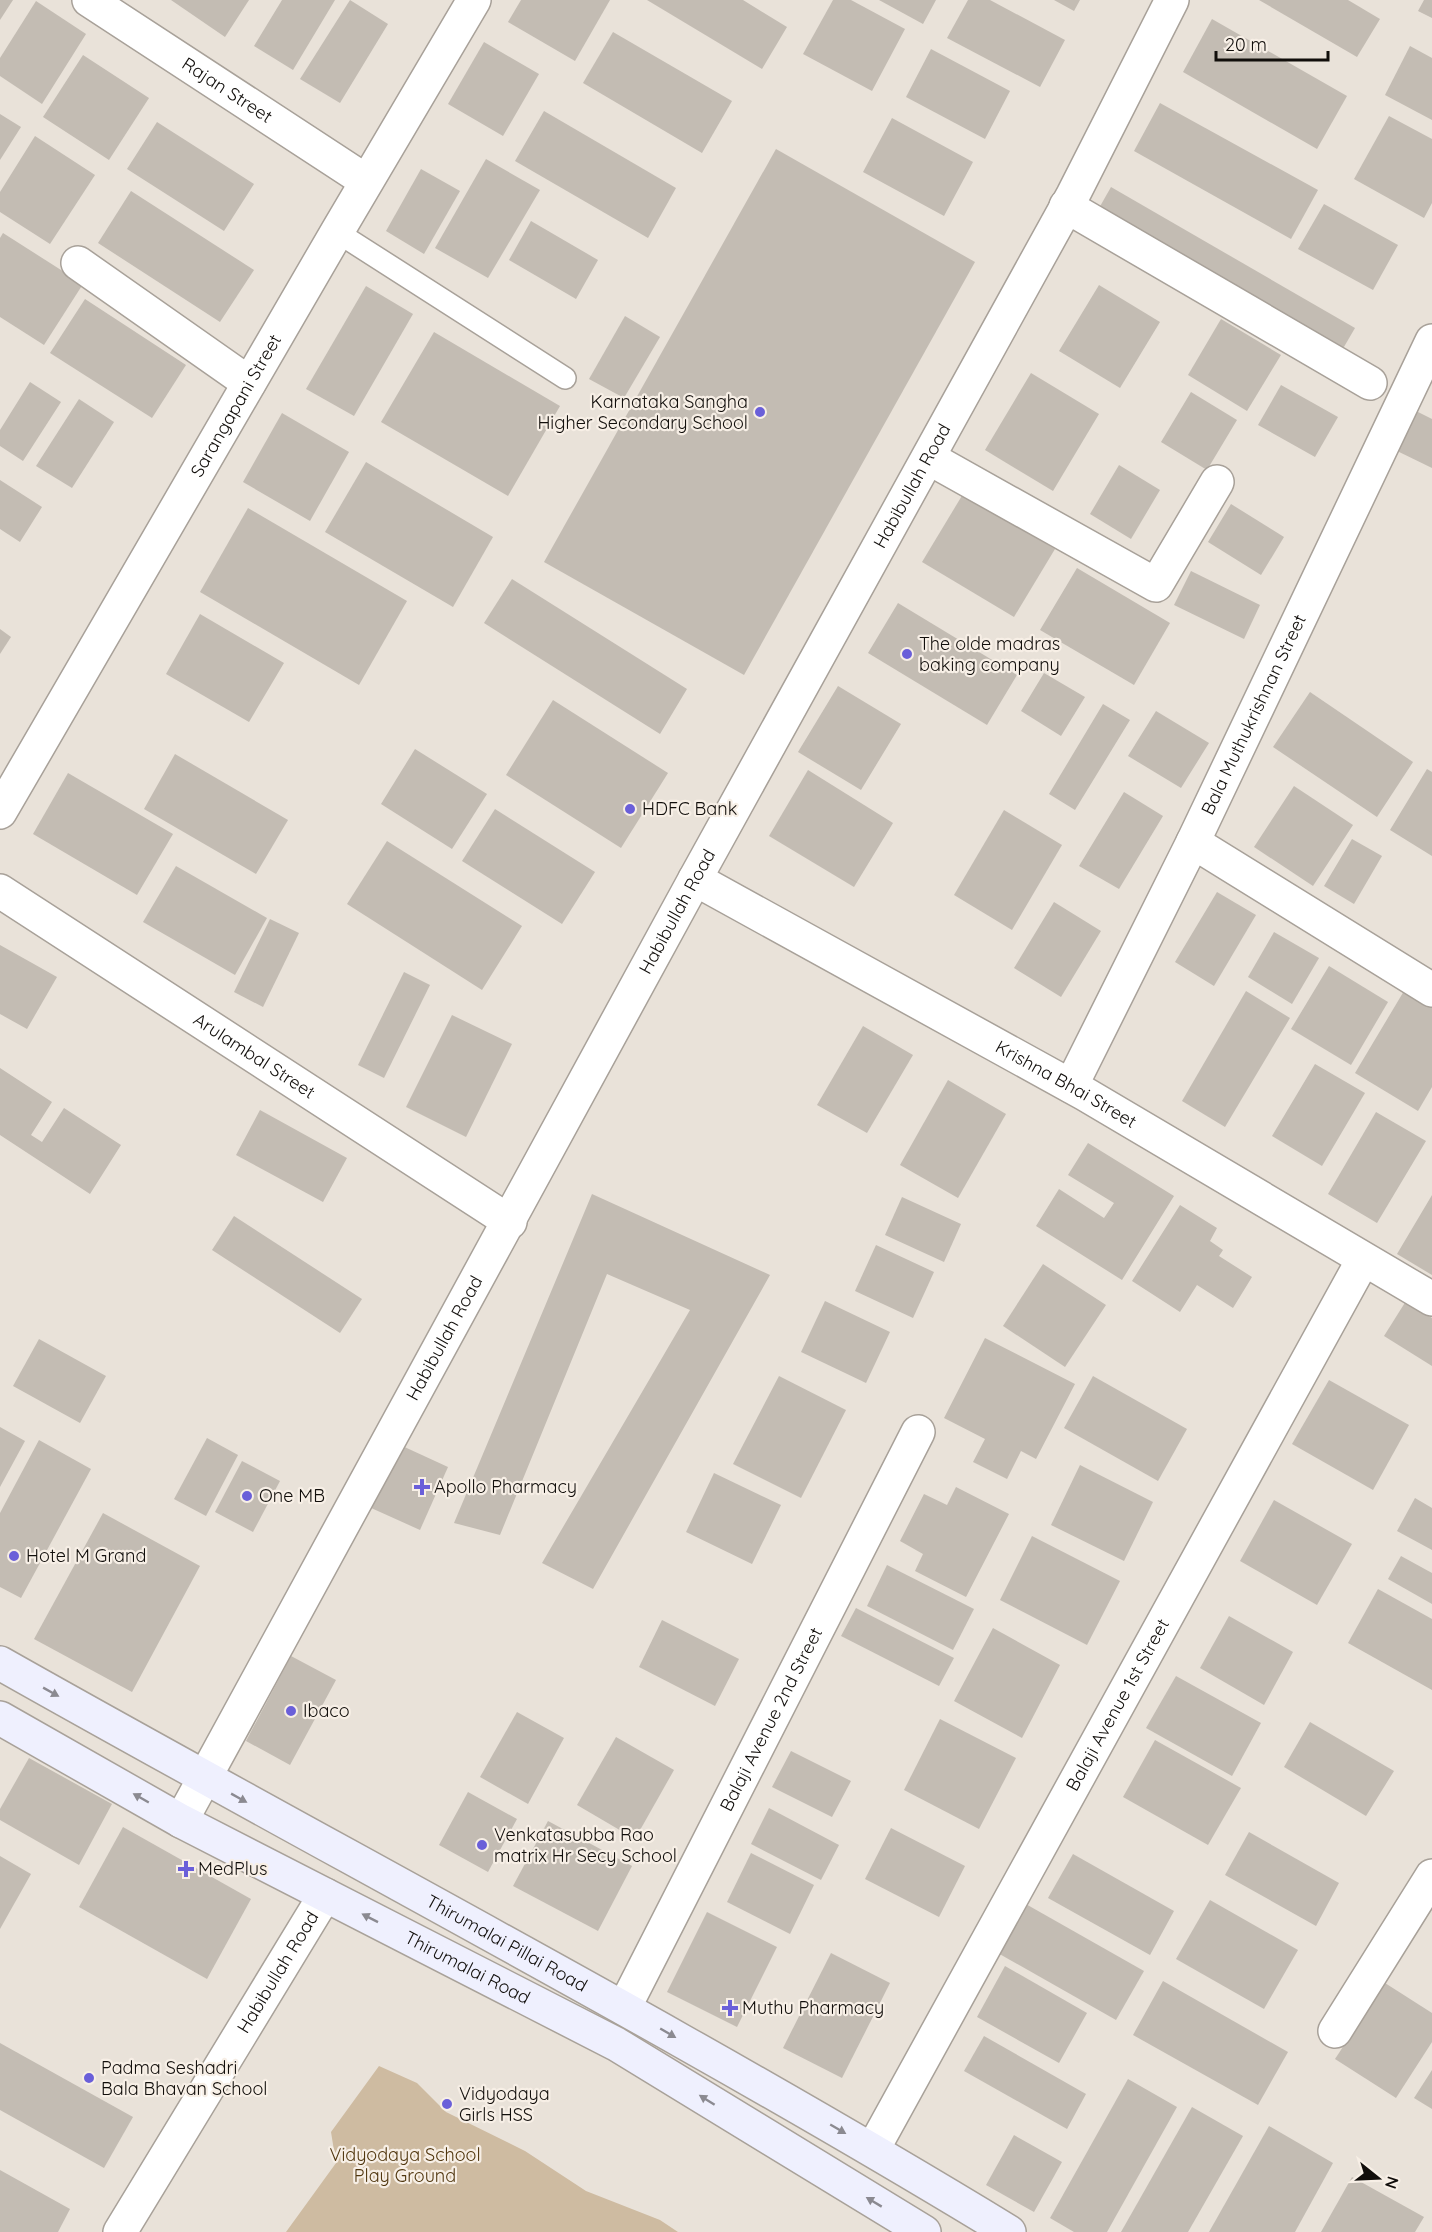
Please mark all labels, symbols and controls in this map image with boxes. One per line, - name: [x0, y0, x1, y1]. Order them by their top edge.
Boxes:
- scale bar: [1216, 24, 1328, 62]
- text: 20 m: [1225, 33, 1267, 56]
- street label: Rajan Street: [178, 52, 277, 128]
- street label: Sarangapani Street: [185, 330, 286, 481]
- place label: Karnataka Sangha Higher Secondary School: [537, 390, 748, 434]
- marker: Karnataka Sangha Higher Secondary School: [753, 405, 767, 419]
- street label: Habibullah Road: [868, 420, 955, 552]
- street label: Bala Muthukrishnan Street: [1196, 610, 1311, 818]
- place label: The olde madras baking company: [919, 632, 1060, 676]
- marker: The olde madras baking company: [900, 647, 914, 661]
- place label: HDFC Bank: [642, 797, 737, 820]
- marker: HDFC Bank: [623, 802, 637, 816]
- street label: Habibullah Road: [633, 845, 720, 978]
- street label: Arulambal Street: [189, 1008, 320, 1103]
- street label: Krishna Bhai Street: [992, 1035, 1141, 1133]
- street label: Habibullah Road: [401, 1271, 487, 1404]
- place label: Apollo Pharmacy: [434, 1475, 577, 1498]
- marker: Apollo Pharmacy: [415, 1480, 429, 1494]
- place label: One MB: [259, 1484, 325, 1507]
- marker: One MB: [240, 1489, 254, 1503]
- place label: Hotel M Grand: [26, 1544, 146, 1567]
- marker: Hotel M Grand: [7, 1549, 21, 1563]
- street label: Balaji Avenue 1st Street: [1061, 1615, 1174, 1795]
- street label: Balaji Avenue 2nd Street: [714, 1623, 827, 1815]
- one-way arrow: [43, 1687, 60, 1697]
- place label: Ibaco: [303, 1699, 350, 1722]
- marker: Ibaco: [284, 1704, 298, 1718]
- one-way arrow: [133, 1793, 149, 1804]
- one-way arrow: [231, 1793, 248, 1803]
- place label: Venkatasubba Rao matrix Hr Secy School: [494, 1823, 677, 1867]
- marker: Venkatasubba Rao matrix Hr Secy School: [475, 1838, 489, 1852]
- place label: MedPlus: [198, 1857, 267, 1880]
- marker: MedPlus: [179, 1862, 193, 1876]
- street label: Thirumalai Pillai Road: [422, 1889, 591, 1997]
- street label: Habibullah Road: [232, 1907, 323, 2037]
- one-way arrow: [361, 1913, 378, 1923]
- street label: Thirumalai Road: [401, 1926, 534, 2009]
- place label: Muthu Pharmacy: [742, 1996, 884, 2019]
- marker: Muthu Pharmacy: [723, 2001, 737, 2015]
- one-way arrow: [660, 2028, 677, 2038]
- place label: Padma Seshadri Bala Bhavan School: [101, 2056, 267, 2100]
- marker: Padma Seshadri Bala Bhavan School: [82, 2071, 96, 2085]
- place label: Vidyodaya Girls HSS: [459, 2082, 550, 2126]
- one-way arrow: [699, 2095, 715, 2106]
- marker: Vidyodaya Girls HSS: [440, 2097, 454, 2111]
- one-way arrow: [829, 2124, 846, 2134]
- park label: Vidyodaya School Play Ground: [329, 2143, 481, 2187]
- north arrow: [1348, 2148, 1408, 2208]
- text: N: [1381, 2174, 1404, 2191]
- one-way arrow: [866, 2197, 882, 2208]

